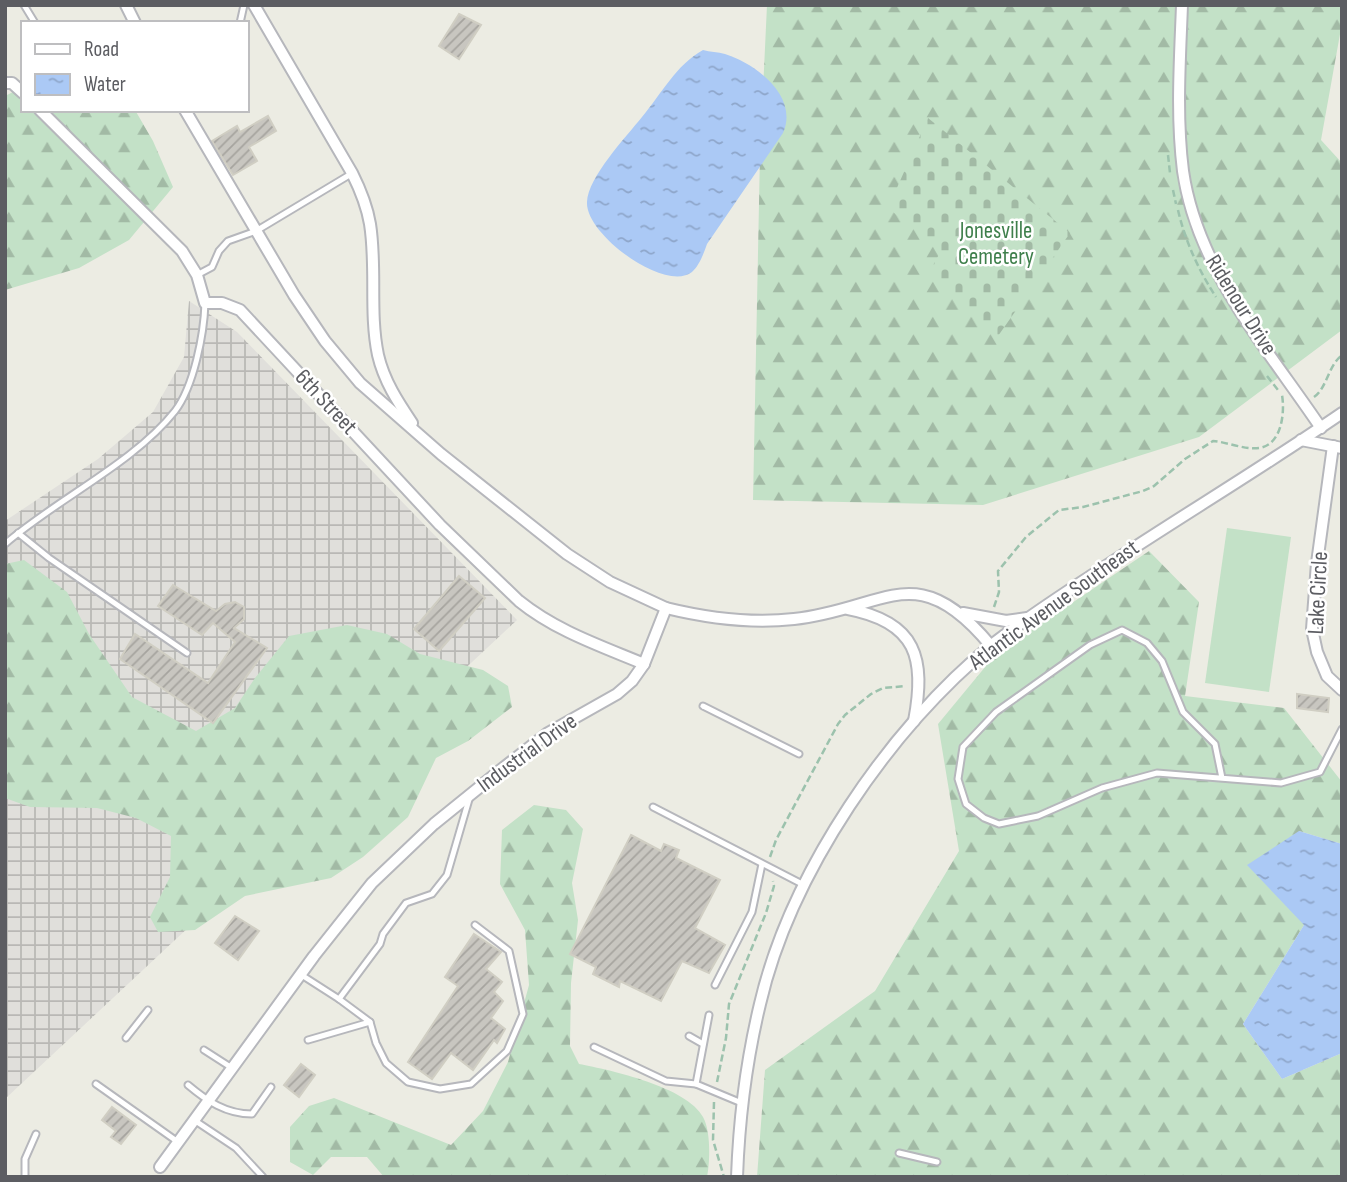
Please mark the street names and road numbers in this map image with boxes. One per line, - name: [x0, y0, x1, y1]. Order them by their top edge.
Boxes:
- street label: Ridenour Drive: [1199, 250, 1283, 360]
- street label: 6th Street: [289, 364, 363, 440]
- street label: Atlantic Avenue Southeast: [963, 534, 1144, 677]
- street label: Lake Circle: [1302, 551, 1334, 635]
- street label: Industrial Drive: [472, 707, 582, 799]

